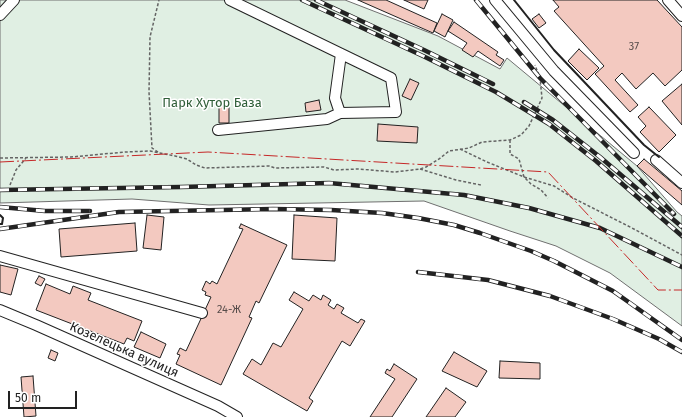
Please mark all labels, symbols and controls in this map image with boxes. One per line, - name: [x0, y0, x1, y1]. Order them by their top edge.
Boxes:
- house number: 37: [629, 40, 639, 54]
- park label: Парк Хутор База: [162, 95, 262, 111]
- house number: 24-Ж: [217, 303, 241, 317]
- street label: Козелецька вулиця: [67, 319, 181, 381]
- scale bar: [10, 383, 79, 409]
- text: 50 m: [15, 391, 41, 405]

